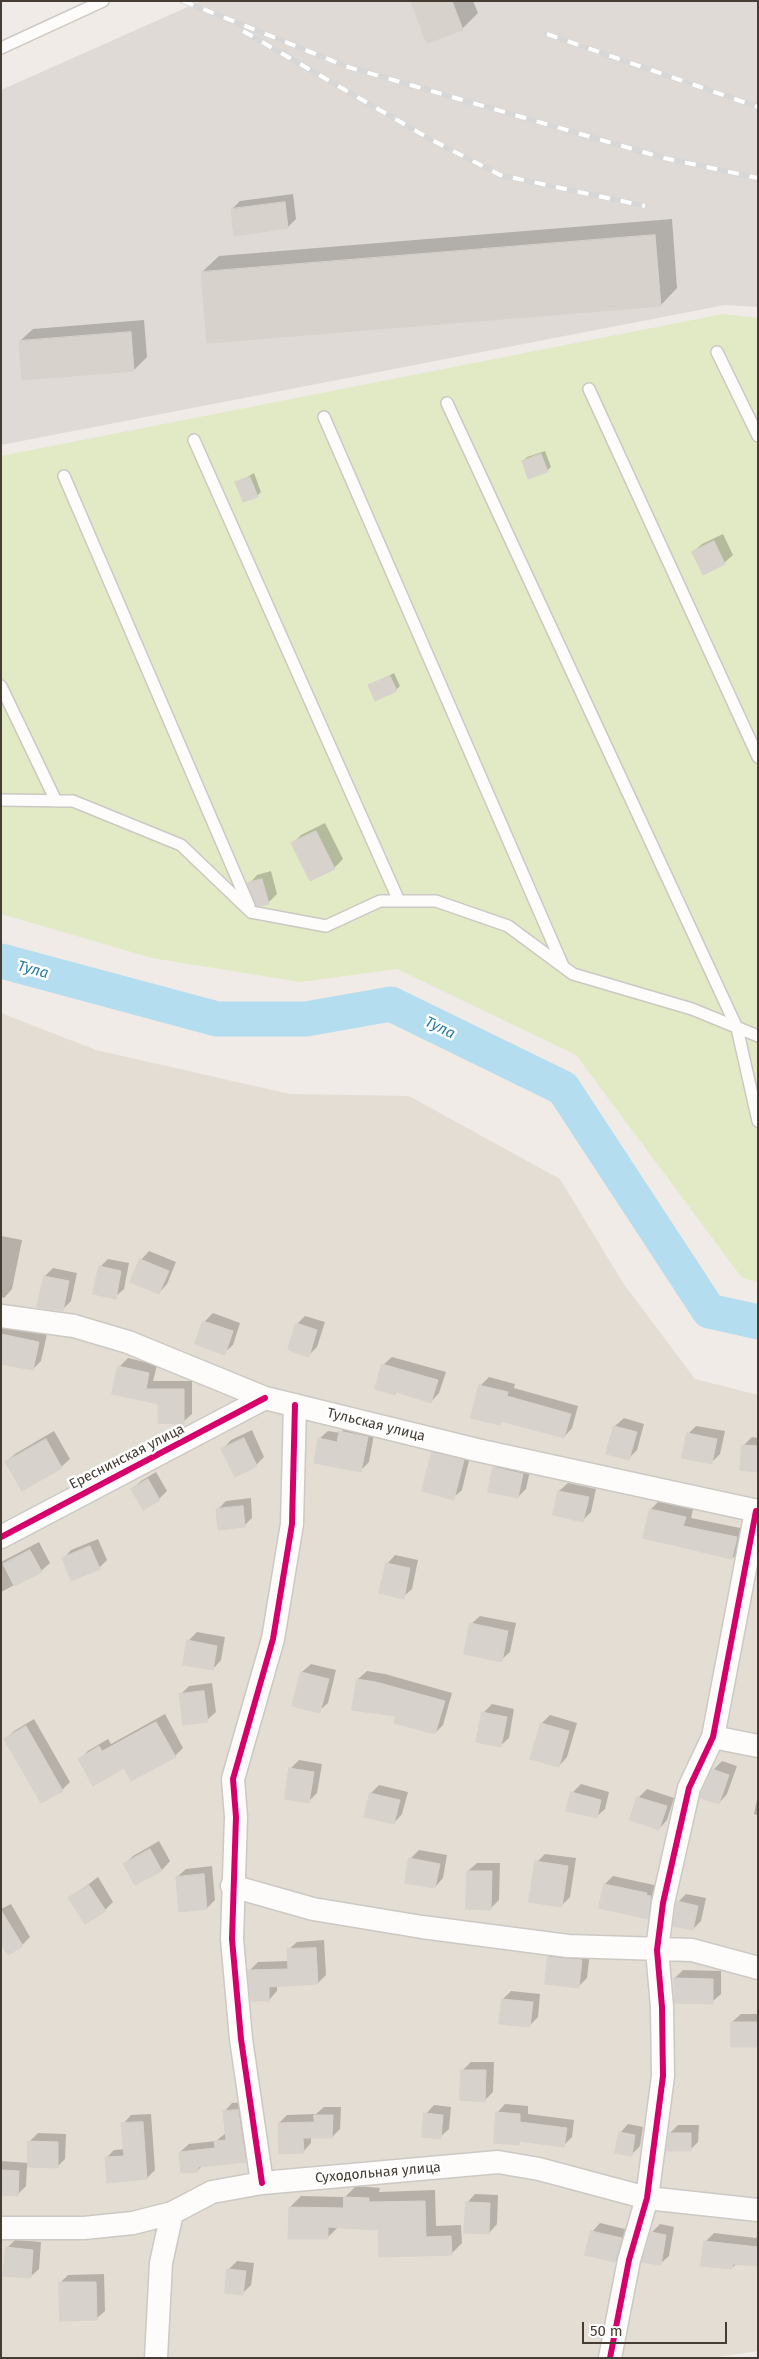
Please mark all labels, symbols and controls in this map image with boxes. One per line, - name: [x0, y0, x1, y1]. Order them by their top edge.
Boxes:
- water label: Тула: [16, 957, 50, 983]
- water label: Тула: [422, 1013, 458, 1043]
- street label: Тульская улица: [325, 1405, 427, 1445]
- street label: Ереснинская улица: [67, 1421, 187, 1493]
- street label: Суходольная улица: [314, 2159, 442, 2187]
- scale bar: [584, 2312, 729, 2344]
- text: 50 m: [590, 2322, 623, 2340]

